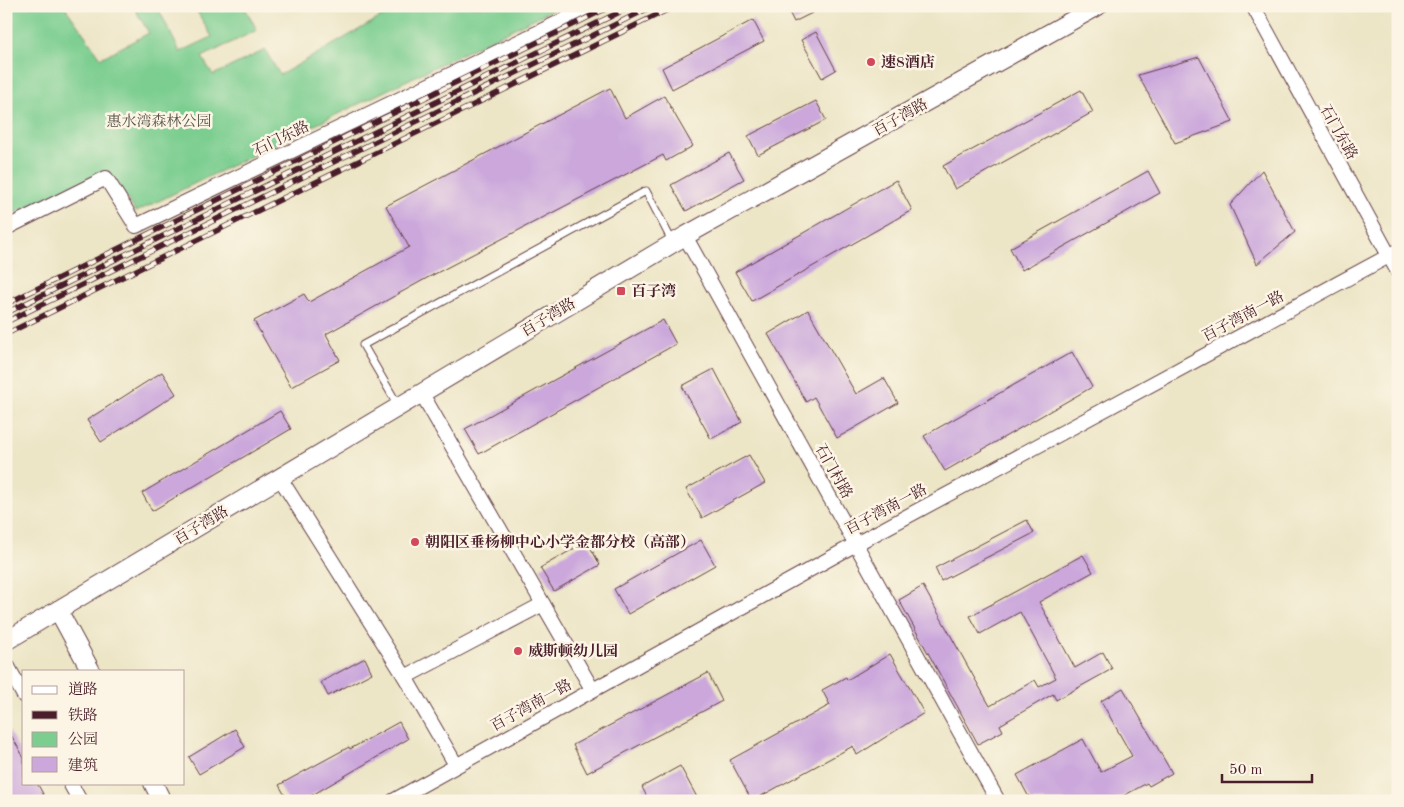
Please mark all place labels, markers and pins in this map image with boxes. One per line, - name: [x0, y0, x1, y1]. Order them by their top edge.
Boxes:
- place label: 速8酒店: [881, 53, 935, 71]
- marker: 速8酒店: [865, 56, 877, 68]
- place label: 百子湾: [631, 282, 676, 300]
- marker: 百子湾: [615, 285, 627, 297]
- place label: 朝阳区垂杨柳中心小学金都分校（高部）: [425, 533, 695, 551]
- marker: 朝阳区垂杨柳中心小学金都分校（高部）: [409, 536, 421, 548]
- place label: 威斯顿幼儿园: [528, 642, 618, 660]
- marker: 威斯顿幼儿园: [512, 645, 524, 657]

